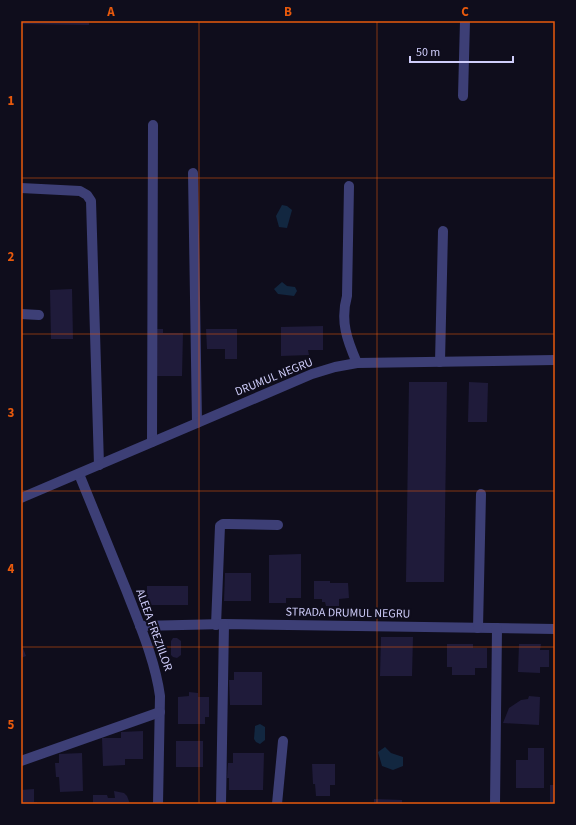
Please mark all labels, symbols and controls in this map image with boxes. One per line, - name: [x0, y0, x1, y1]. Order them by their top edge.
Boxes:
- text: A: [106, 3, 115, 21]
- text: B: [284, 3, 292, 21]
- text: C: [461, 3, 469, 21]
- scale bar: [410, 38, 513, 64]
- text: 50 m: [416, 44, 440, 61]
- text: 1: [8, 92, 15, 110]
- text: 2: [8, 248, 15, 266]
- street label: DRUMUL NEGRU: [232, 354, 316, 400]
- text: 3: [8, 404, 15, 422]
- text: 4: [8, 560, 15, 578]
- street label: ALEEA FREZIILOR: [131, 587, 177, 674]
- street label: STRADA DRUMUL NEGRU: [285, 603, 411, 623]
- text: 5: [8, 716, 15, 734]

